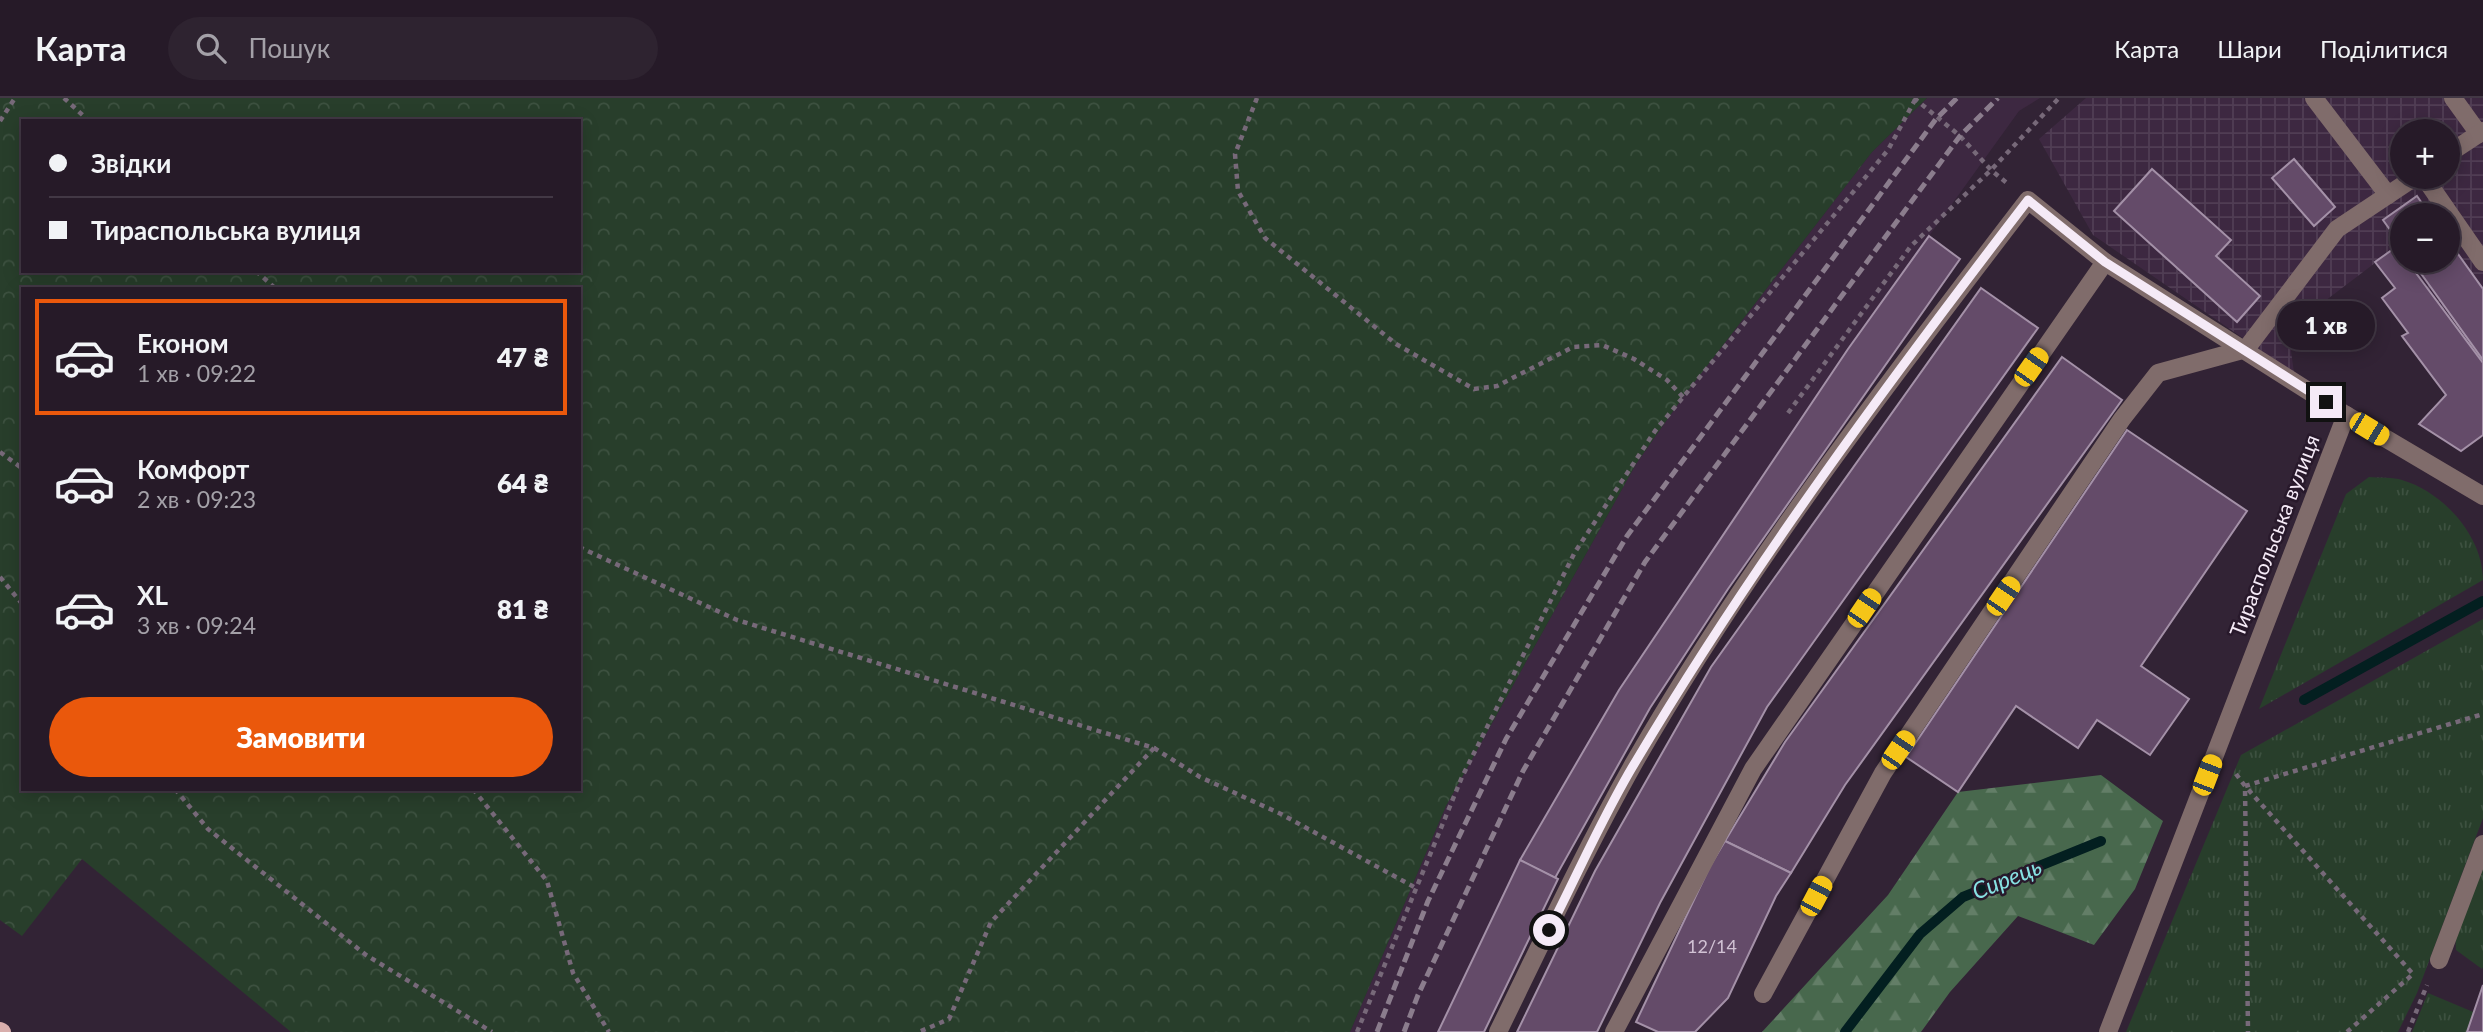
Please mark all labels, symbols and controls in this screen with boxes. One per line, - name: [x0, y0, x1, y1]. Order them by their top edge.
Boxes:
- search box: [168, 17, 658, 80]
- text: Карта: [35, 28, 126, 68]
- icon: search: [192, 29, 230, 67]
- text: Пошук: [248, 32, 330, 64]
- text: Карта: [2114, 34, 2179, 63]
- text: Шари: [2217, 34, 2282, 63]
- text: Поділитися: [2320, 34, 2448, 63]
- map controls: [2390, 119, 2460, 273]
- button: +: [2390, 119, 2460, 189]
- text: Звідки: [91, 147, 171, 179]
- button: −: [2390, 203, 2460, 273]
- text: Тираспольська вулиця: [91, 214, 361, 246]
- callout: 1 хв: [2277, 300, 2375, 350]
- text: 1 хв: [2305, 311, 2347, 339]
- icon: car: [53, 326, 116, 389]
- text: Економ: [137, 327, 229, 359]
- text: 47 ₴: [497, 341, 549, 373]
- car: [2011, 344, 2052, 390]
- text: 1 хв · 09:22: [137, 359, 256, 387]
- route end: [2310, 386, 2342, 418]
- car: [2346, 409, 2393, 449]
- street label: Тираспольська вулиця: [2224, 431, 2324, 640]
- icon: car: [53, 452, 116, 515]
- text: Комфорт: [137, 453, 249, 485]
- text: 64 ₴: [497, 467, 549, 499]
- text: 2 хв · 09:23: [137, 485, 256, 513]
- car: [1983, 573, 2024, 619]
- icon: car: [53, 578, 116, 641]
- text: XL: [137, 579, 168, 611]
- car: [1844, 585, 1885, 631]
- text: 81 ₴: [497, 593, 549, 625]
- text: 3 хв · 09:24: [137, 611, 256, 639]
- button: Замовити: [49, 697, 553, 777]
- car: [1878, 727, 1919, 773]
- car: [2190, 752, 2225, 798]
- water label: Сирець: [1968, 851, 2046, 905]
- car: [1797, 873, 1836, 919]
- route start: [1533, 914, 1565, 946]
- house number: 12/14: [1687, 935, 1737, 957]

